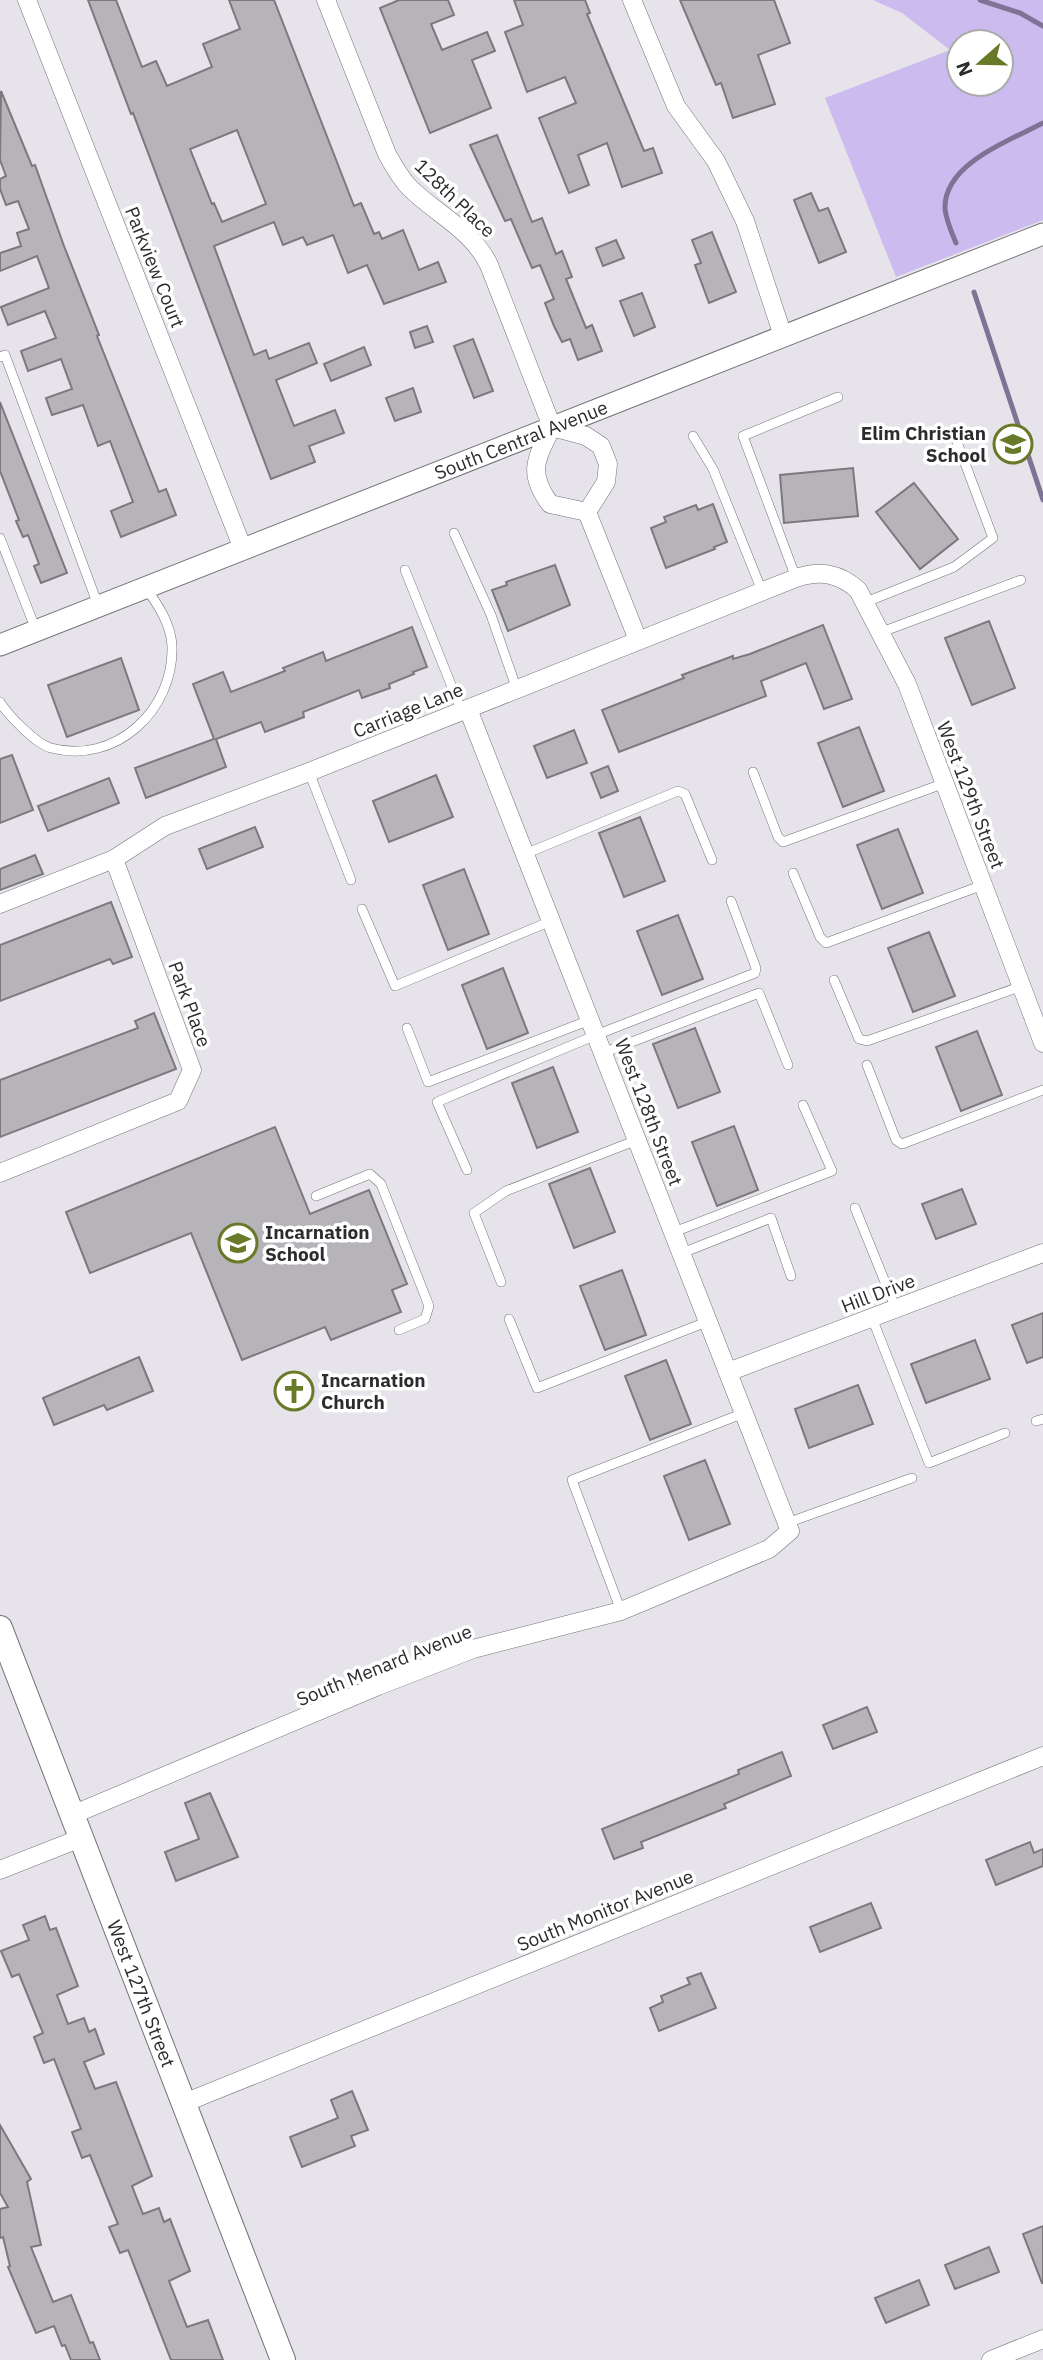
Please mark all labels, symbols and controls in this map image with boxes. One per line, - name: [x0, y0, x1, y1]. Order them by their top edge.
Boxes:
- north arrow: [945, 28, 1015, 98]
- text: N: [950, 58, 978, 79]
- street label: 128th Place: [410, 154, 500, 242]
- street label: Parkview Court: [120, 203, 190, 331]
- street label: South Central Avenue: [431, 395, 611, 485]
- place label: Elim Christian School: [861, 421, 986, 467]
- school or university icon: Elim Christian School: [992, 423, 1034, 465]
- street label: Carriage Lane: [349, 677, 467, 743]
- street label: West 129th Street: [932, 718, 1010, 872]
- street label: Park Place: [163, 958, 217, 1050]
- street label: West 128th Street: [610, 1035, 688, 1189]
- place label: Incarnation School: [265, 1220, 370, 1266]
- school or university icon: Incarnation School: [217, 1222, 259, 1264]
- street label: Hill Drive: [838, 1268, 918, 1318]
- place label: Incarnation Church: [321, 1368, 426, 1414]
- church icon: Incarnation Church: [273, 1370, 315, 1412]
- street label: South Menard Avenue: [293, 1619, 475, 1711]
- street label: South Monitor Avenue: [513, 1864, 697, 1956]
- street label: West 127th Street: [102, 1917, 181, 2071]

